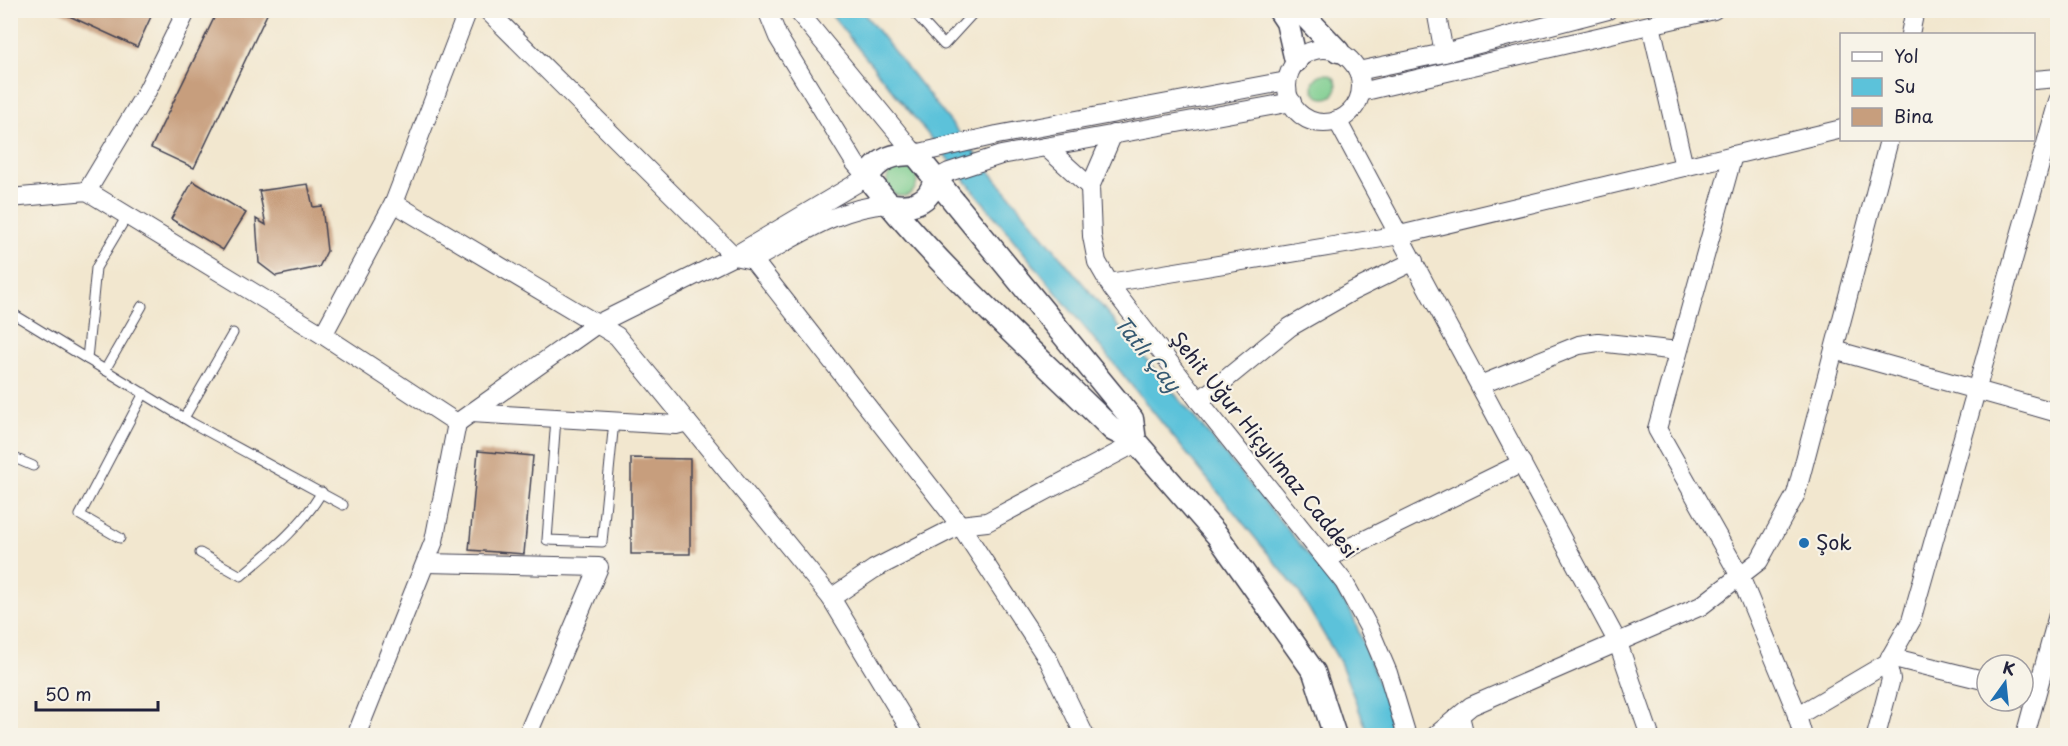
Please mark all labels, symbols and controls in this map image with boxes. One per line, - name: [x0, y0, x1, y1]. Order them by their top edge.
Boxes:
- legend: [1840, 33, 2035, 141]
- text: Yol: [1894, 42, 1919, 69]
- text: Su: [1894, 72, 1915, 99]
- text: Bina: [1894, 102, 1934, 129]
- water label: Tatlı Çay: [1108, 308, 1191, 400]
- street label: Şehit Uğur Hiçyılmaz Caddesi: [1164, 325, 1366, 564]
- place label: Şok: [1816, 527, 1852, 557]
- marker: Şok: [1797, 536, 1811, 550]
- north arrow: [1975, 653, 2035, 713]
- text: K: [2000, 654, 2018, 681]
- scale bar: [36, 674, 158, 712]
- text: 50 m: [45, 680, 92, 707]

